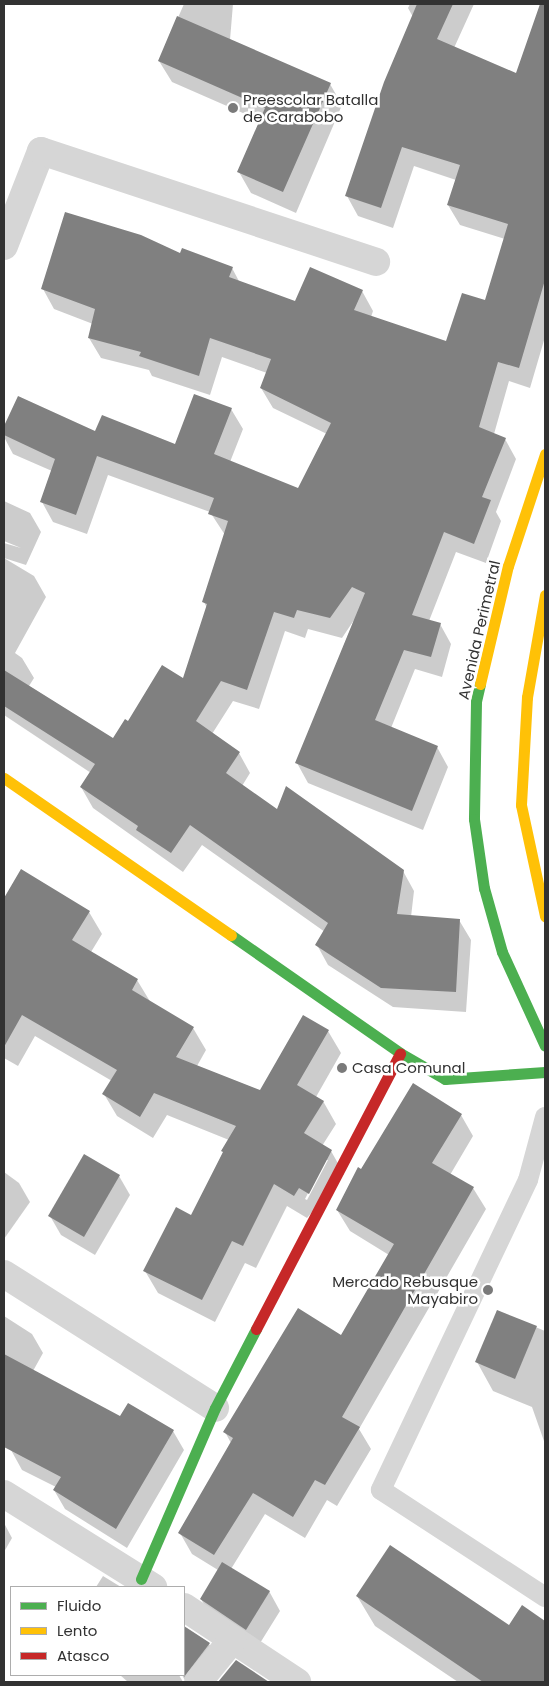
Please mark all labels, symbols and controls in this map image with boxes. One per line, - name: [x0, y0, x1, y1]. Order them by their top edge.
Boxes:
- place label: Preescolar Batalla de Carabobo: [243, 90, 378, 125]
- marker: Preescolar Batalla de Carabobo: [227, 102, 239, 114]
- street label: Avenida Perimetral: [454, 559, 504, 701]
- place label: Casa Comunal: [352, 1059, 465, 1077]
- marker: Casa Comunal: [336, 1062, 348, 1074]
- place label: Mercado Rebusque Mayabiro: [332, 1272, 478, 1307]
- marker: Mercado Rebusque Mayabiro: [482, 1284, 494, 1296]
- legend: [10, 1586, 185, 1676]
- text: Fluido: [57, 1595, 101, 1616]
- text: Lento: [57, 1620, 97, 1641]
- text: Atasco: [57, 1645, 109, 1666]

